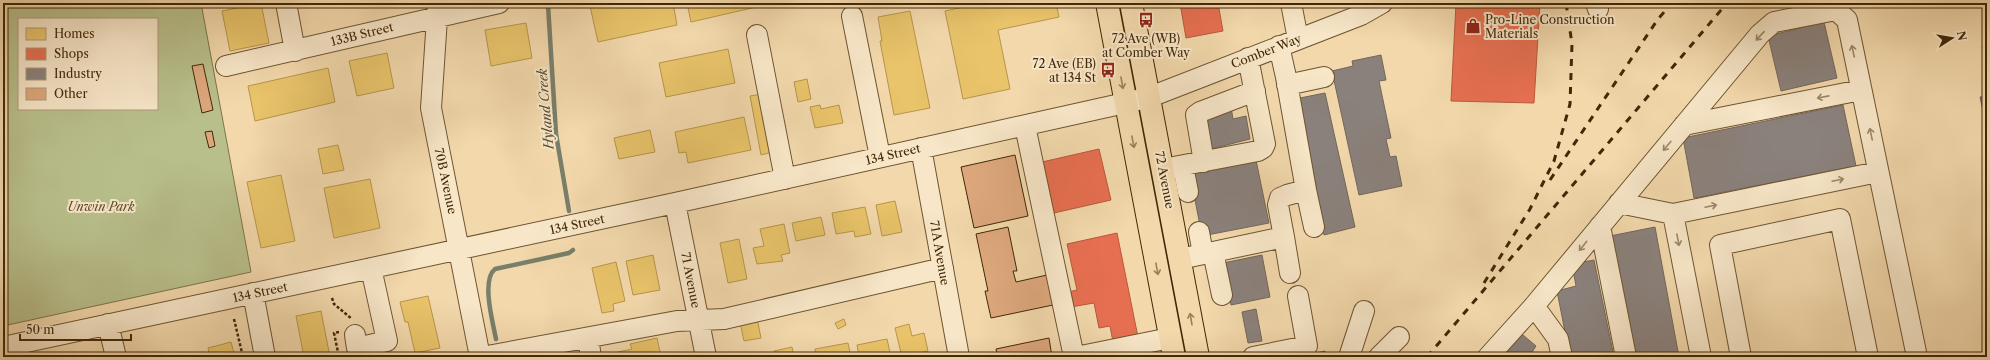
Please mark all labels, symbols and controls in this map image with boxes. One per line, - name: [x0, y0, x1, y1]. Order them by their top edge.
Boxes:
- bus stop icon: 72 Ave (WB) at Comber Way: [1137, 11, 1155, 29]
- place label: Pro-Line Construction Materials: [1485, 12, 1615, 41]
- shop icon: Pro-Line Construction Materials: [1464, 17, 1482, 35]
- legend: [18, 18, 158, 110]
- north arrow: [1932, 18, 1972, 58]
- street label: 133B Street: [329, 19, 396, 49]
- text: Homes: [54, 26, 94, 41]
- text: N: [1954, 30, 1970, 42]
- place label: 72 Ave (WB) at Comber Way: [1102, 31, 1190, 60]
- street label: Comber Way: [1229, 31, 1304, 71]
- one-way arrow: [1755, 31, 1764, 41]
- one-way arrow: [1849, 45, 1857, 58]
- text: Shops: [54, 46, 89, 61]
- place label: 72 Ave (EB) at 134 St: [1032, 56, 1097, 85]
- bus stop icon: 72 Ave (EB) at 134 St: [1099, 61, 1117, 79]
- text: Industry: [54, 66, 102, 81]
- water label: Hyland Creek: [533, 68, 557, 151]
- one-way arrow: [1118, 76, 1126, 89]
- text: Other: [54, 86, 88, 101]
- one-way arrow: [1817, 94, 1830, 102]
- one-way arrow: [1866, 128, 1874, 141]
- one-way arrow: [1129, 135, 1137, 148]
- street label: 134 Street: [864, 140, 923, 168]
- one-way arrow: [1662, 141, 1671, 151]
- street label: 70B Avenue: [432, 147, 460, 216]
- street label: 72 Avenue: [1152, 150, 1178, 210]
- one-way arrow: [1831, 176, 1844, 184]
- park label: Unwin Park: [67, 199, 135, 214]
- one-way arrow: [1704, 202, 1717, 210]
- street label: 134 Street: [548, 211, 607, 237]
- street label: 71A Avenue: [927, 220, 953, 287]
- one-way arrow: [1674, 233, 1682, 246]
- one-way arrow: [1579, 240, 1588, 251]
- street label: 71 Avenue: [678, 251, 704, 309]
- one-way arrow: [1153, 263, 1161, 276]
- street label: 134 Street: [231, 279, 290, 305]
- one-way arrow: [1187, 313, 1195, 326]
- scale bar: [20, 316, 131, 342]
- text: 50 m: [26, 322, 55, 337]

